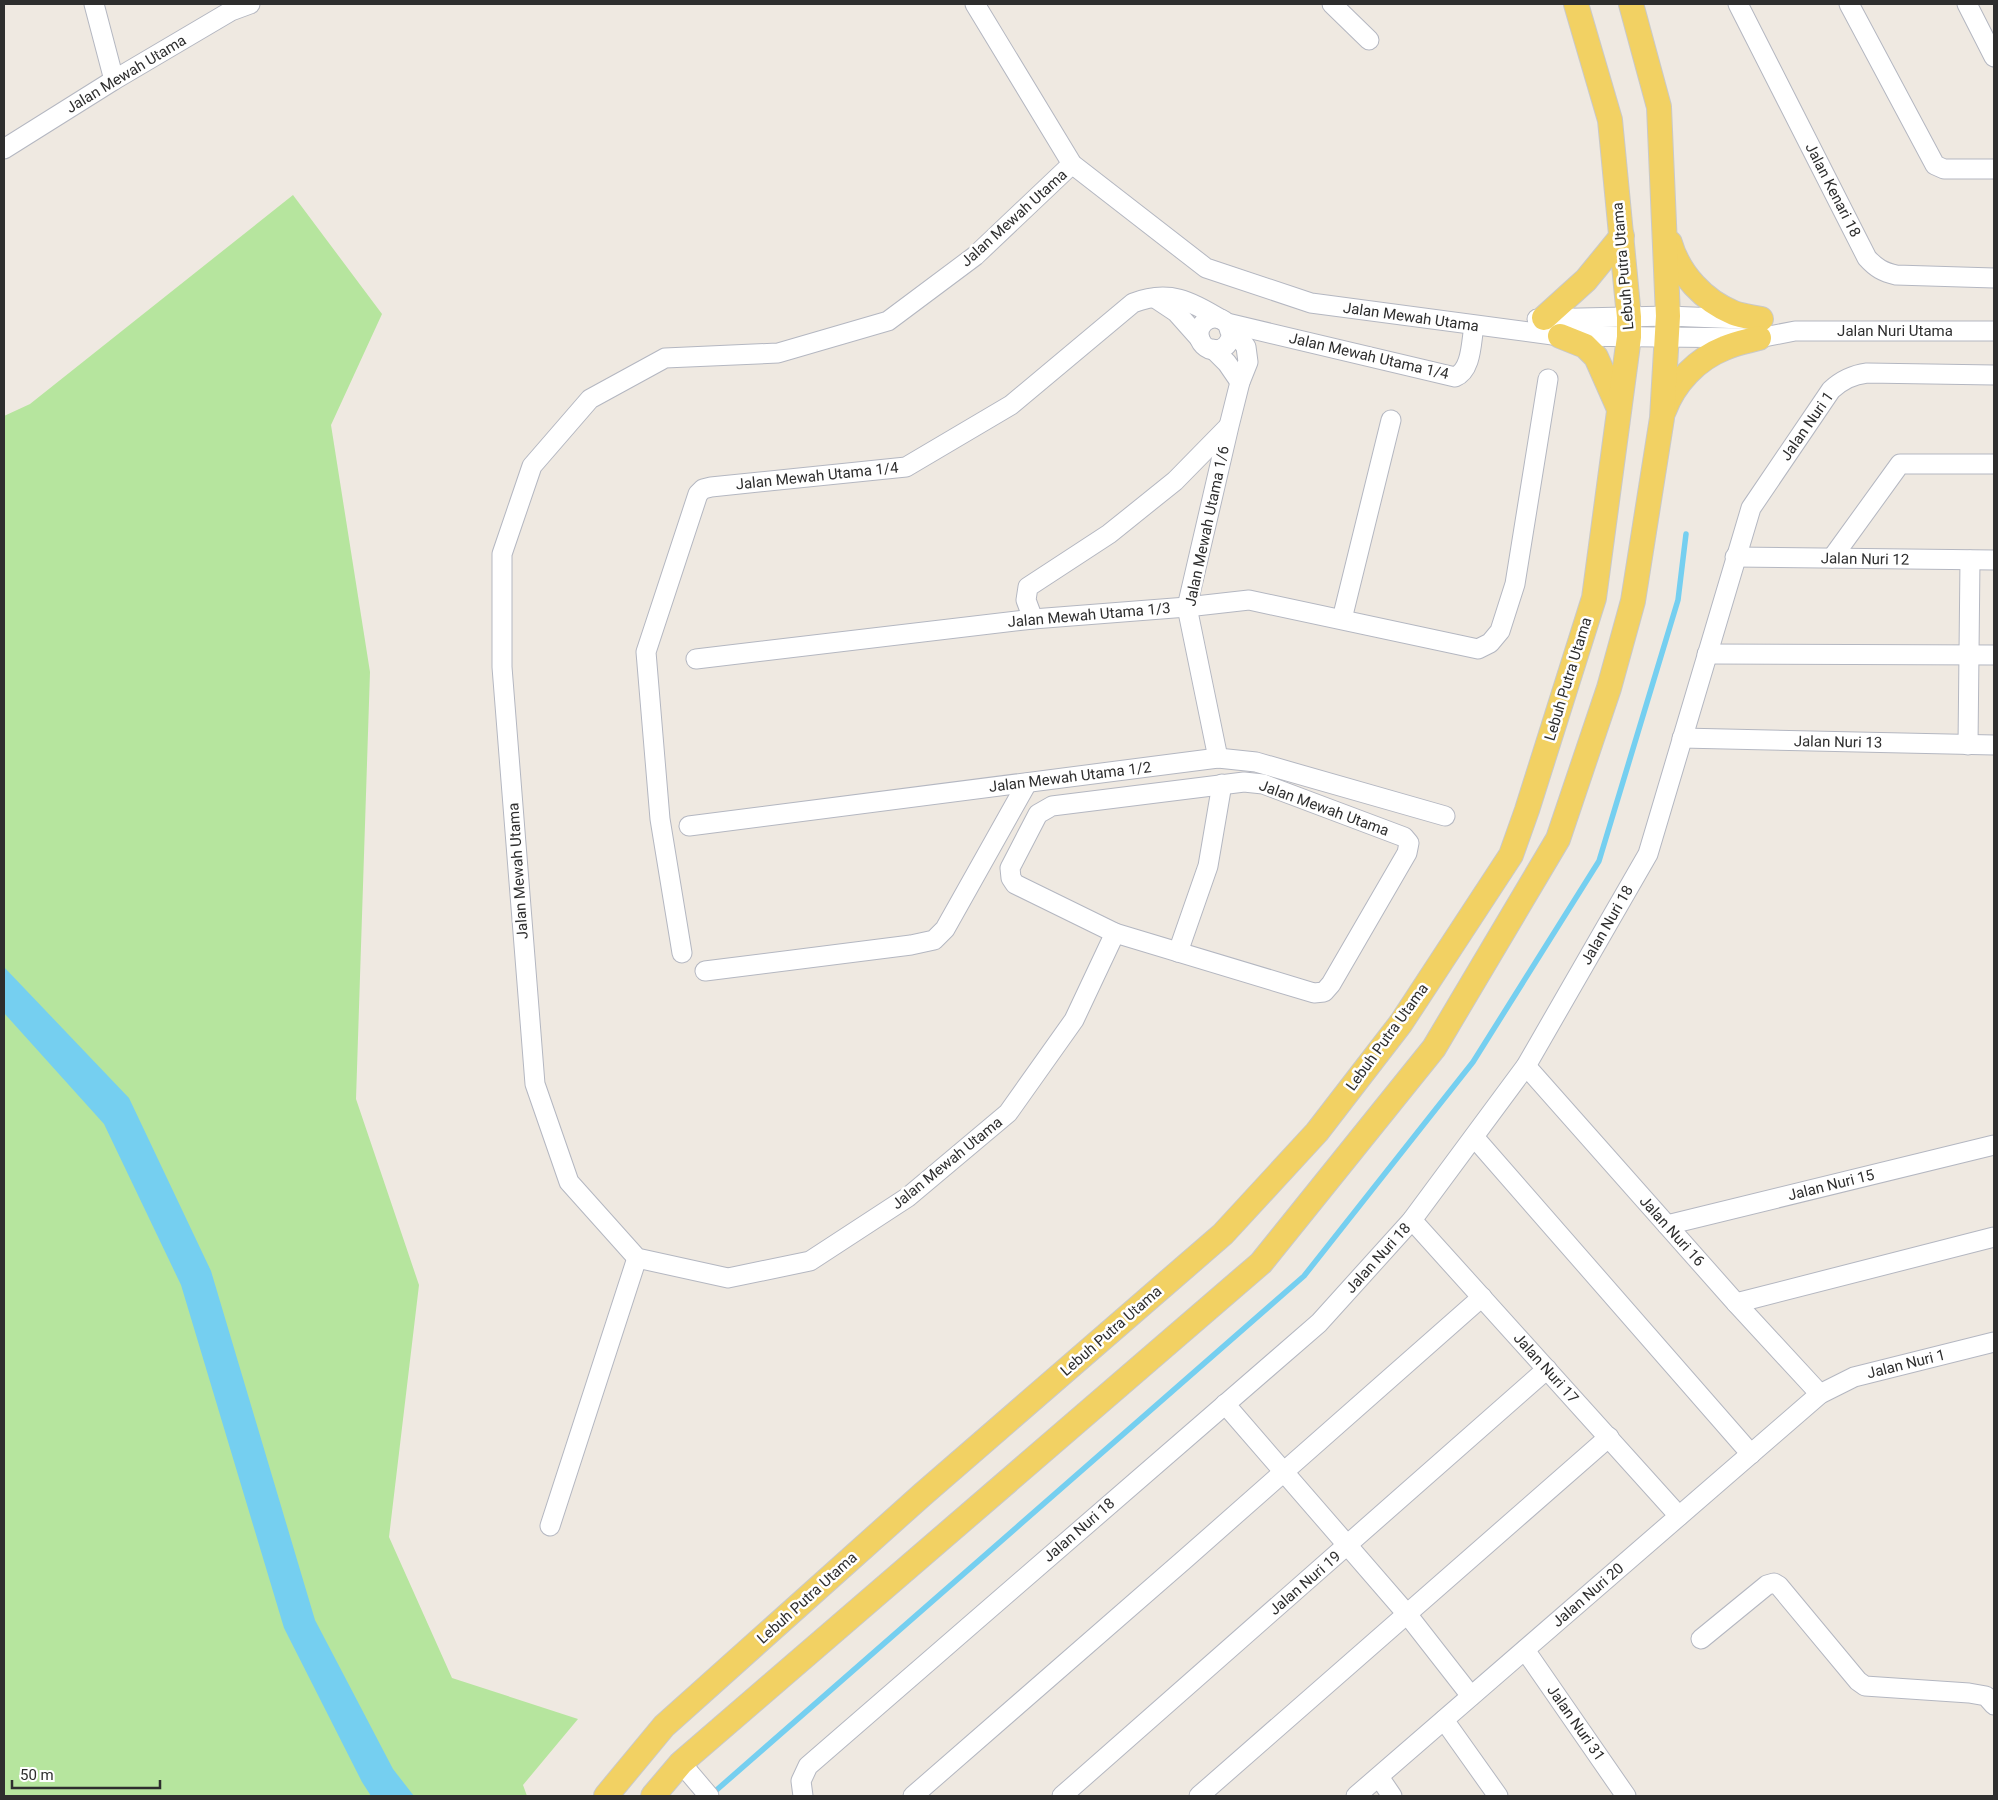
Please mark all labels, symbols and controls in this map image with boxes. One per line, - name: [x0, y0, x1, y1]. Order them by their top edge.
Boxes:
- street label: Jalan Mewah Utama: [63, 31, 189, 117]
- street label: Jalan Kenari 18: [1802, 140, 1864, 240]
- street label: Jalan Mewah Utama: [957, 166, 1071, 270]
- street label: Lebuh Putra Utama: [1608, 201, 1638, 331]
- street label: Jalan Mewah Utama: [1342, 299, 1480, 335]
- street label: Jalan Nuri Utama: [1837, 322, 1953, 340]
- street label: Jalan Mewah Utama 1/4: [1287, 329, 1451, 383]
- street label: Jalan Nuri 1: [1777, 388, 1837, 464]
- street label: Jalan Mewah Utama 1/6: [1181, 444, 1233, 608]
- street label: Jalan Mewah Utama 1/4: [735, 458, 900, 494]
- street label: Jalan Nuri 12: [1821, 549, 1909, 569]
- street label: Jalan Mewah Utama 1/3: [1007, 599, 1171, 631]
- street label: Lebuh Putra Utama: [1541, 615, 1595, 743]
- street label: Jalan Nuri 13: [1794, 732, 1882, 752]
- street label: Jalan Mewah Utama 1/2: [988, 758, 1152, 796]
- street label: Jalan Mewah Utama: [1257, 776, 1391, 840]
- street label: Jalan Mewah Utama: [504, 802, 532, 940]
- street label: Jalan Nuri 18: [1577, 882, 1637, 968]
- street label: Lebuh Putra Utama: [1342, 980, 1432, 1094]
- street label: Jalan Mewah Utama: [888, 1113, 1006, 1213]
- street label: Jalan Nuri 15: [1786, 1166, 1876, 1204]
- street label: Jalan Nuri 16: [1636, 1192, 1708, 1270]
- street label: Jalan Nuri 18: [1342, 1219, 1414, 1297]
- street label: Lebuh Putra Utama: [1057, 1282, 1165, 1380]
- street label: Jalan Nuri 17: [1510, 1329, 1582, 1407]
- street label: Jalan Nuri 1: [1865, 1346, 1947, 1382]
- street label: Jalan Nuri 18: [1040, 1494, 1118, 1566]
- street label: Jalan Nuri 19: [1266, 1547, 1344, 1619]
- street label: Lebuh Putra Utama: [753, 1548, 861, 1648]
- street label: Jalan Nuri 20: [1549, 1559, 1627, 1631]
- street label: Jalan Nuri 31: [1543, 1682, 1609, 1764]
- scale bar: [12, 1758, 160, 1790]
- text: 50 m: [20, 1766, 54, 1784]

